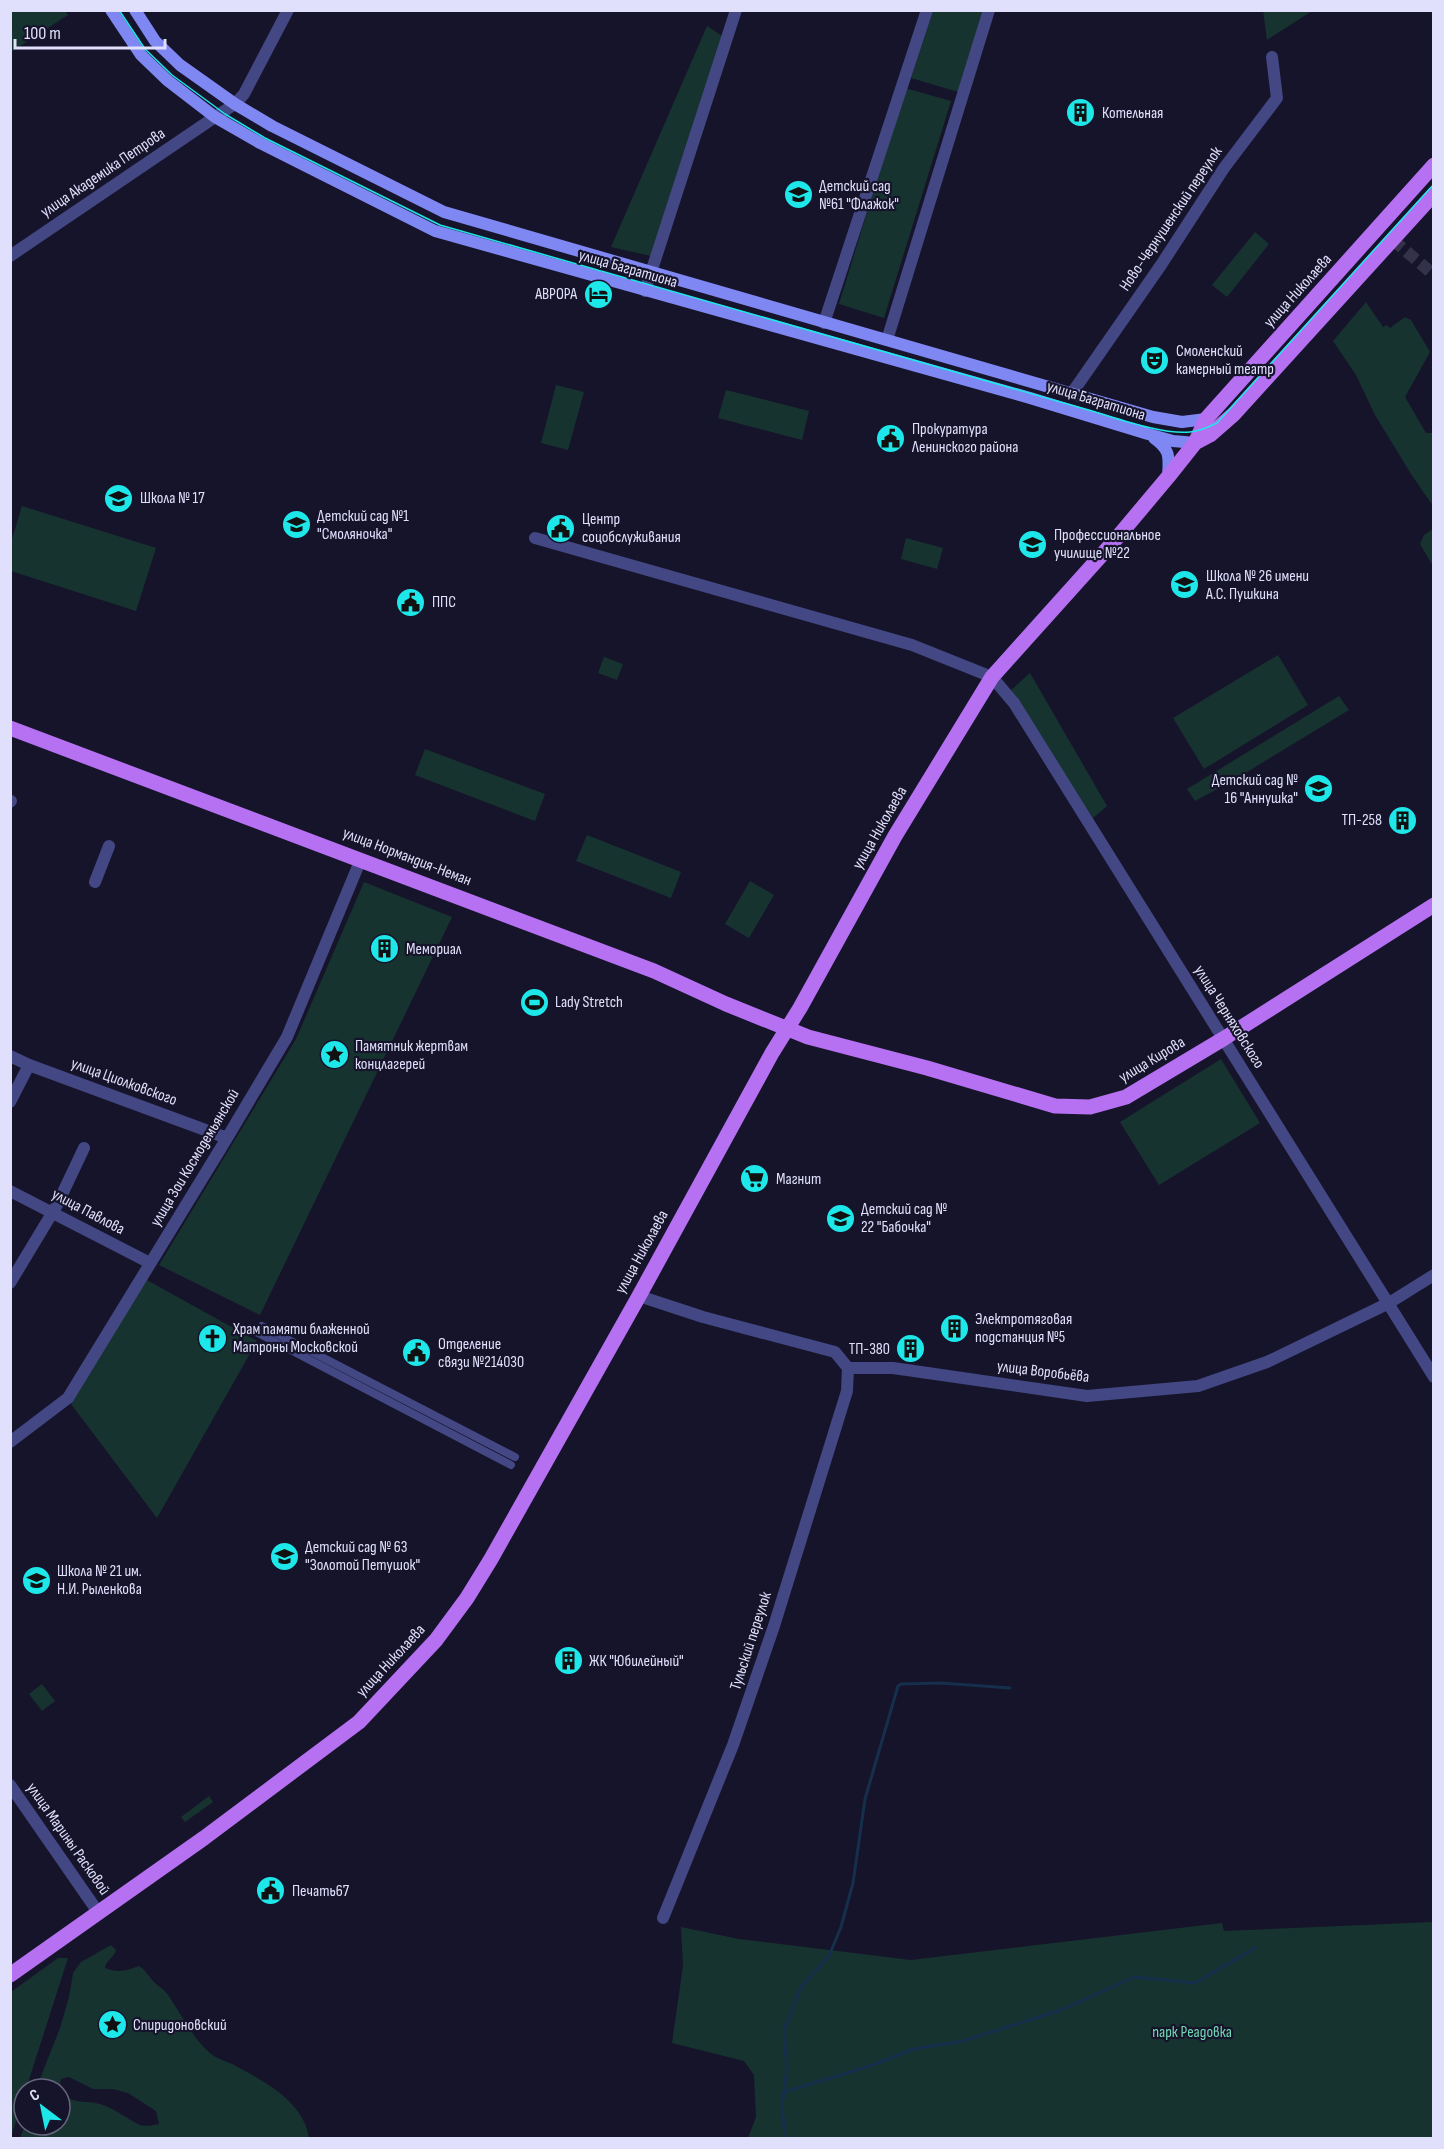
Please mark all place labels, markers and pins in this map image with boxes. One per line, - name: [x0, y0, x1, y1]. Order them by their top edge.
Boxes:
- building icon: Котельная: [1065, 97, 1097, 129]
- place label: Котельная: [1102, 104, 1163, 123]
- place label: Детский сад №61 "Флажок": [819, 177, 899, 214]
- school or university icon: Детский сад №61 "Флажок": [782, 179, 814, 211]
- hotel icon: ABPOPA: [582, 278, 614, 310]
- place label: ABPOPA: [534, 285, 577, 304]
- place label: Смоленский камерный театр: [1176, 342, 1274, 379]
- theatre icon: Смоленский камерный театр: [1139, 344, 1171, 376]
- place label: Прокуратура Ленинского района: [911, 420, 1018, 457]
- public building icon: Прокуратура Ленинского района: [875, 422, 907, 454]
- school or university icon: Школа № 17: [103, 482, 135, 514]
- place label: Школа № 17: [140, 489, 205, 508]
- place label: Детский сад №1 "Смоляночка": [317, 507, 409, 544]
- school or university icon: Детский сад №1 "Смоляночка": [280, 509, 312, 541]
- place label: Центр соцобслуживания: [582, 510, 681, 547]
- public building icon: Центр соцобслуживания: [545, 512, 577, 544]
- place label: Профессиональное училище №22: [1054, 526, 1161, 563]
- school or university icon: Профессиональное училище №22: [1017, 528, 1049, 560]
- place label: Школа № 26 имени А.С. Пушкина: [1205, 567, 1309, 604]
- school or university icon: Школа № 26 имени А.С. Пушкина: [1169, 569, 1201, 601]
- public building icon: ППС: [395, 586, 427, 618]
- place label: ППС: [432, 593, 456, 612]
- place label: Детский сад № 16 "Аннушка": [1212, 771, 1298, 808]
- school or university icon: Детский сад № 16 "Аннушка": [1303, 773, 1335, 805]
- building icon: ТП-258: [1387, 804, 1419, 836]
- place label: ТП-258: [1341, 811, 1382, 830]
- building icon: Мемориал: [369, 933, 401, 965]
- place label: Мемориал: [406, 940, 462, 959]
- sports icon: Lady Stretch: [518, 986, 550, 1018]
- place label: Lady Stretch: [555, 993, 623, 1012]
- place label: Памятник жертвам концлагерей: [355, 1037, 468, 1074]
- place icon: Памятник жертвам концлагерей: [318, 1039, 350, 1071]
- supermarket icon: Магнит: [739, 1163, 771, 1195]
- place label: Магнит: [776, 1170, 821, 1189]
- place label: Детский сад № 22 "Бабочка": [861, 1200, 947, 1237]
- school or university icon: Детский сад № 22 "Бабочка": [824, 1202, 856, 1234]
- place label: Электротяговая подстанция №5: [975, 1310, 1072, 1347]
- building icon: Электротяговая подстанция №5: [938, 1312, 970, 1344]
- place label: Храм памяти блаженной Матроны Московской: [232, 1320, 370, 1357]
- church icon: Храм памяти блаженной Матроны Московской: [196, 1322, 228, 1354]
- building icon: ТП-380: [895, 1333, 927, 1365]
- place label: Отделение связи №214030: [438, 1335, 524, 1372]
- public building icon: Отделение связи №214030: [401, 1337, 433, 1369]
- place label: ТП-380: [849, 1340, 890, 1359]
- place label: Детский сад № 63 "Золотой Петушок": [305, 1538, 420, 1575]
- school or university icon: Детский сад № 63 "Золотой Петушок": [268, 1540, 300, 1572]
- place label: Школа № 21 им. Н.И. Рыленкова: [57, 1562, 142, 1599]
- school or university icon: Школа № 21 им. Н.И. Рыленкова: [20, 1564, 52, 1596]
- building icon: ЖК "Юбилейный": [552, 1645, 584, 1677]
- place label: ЖК "Юбилейный": [589, 1652, 684, 1671]
- public building icon: Печать67: [255, 1875, 287, 1907]
- place label: Печать67: [292, 1882, 350, 1901]
- place icon: Спиридоновский: [96, 2009, 128, 2041]
- place label: Спиридоновский: [133, 2016, 227, 2035]

